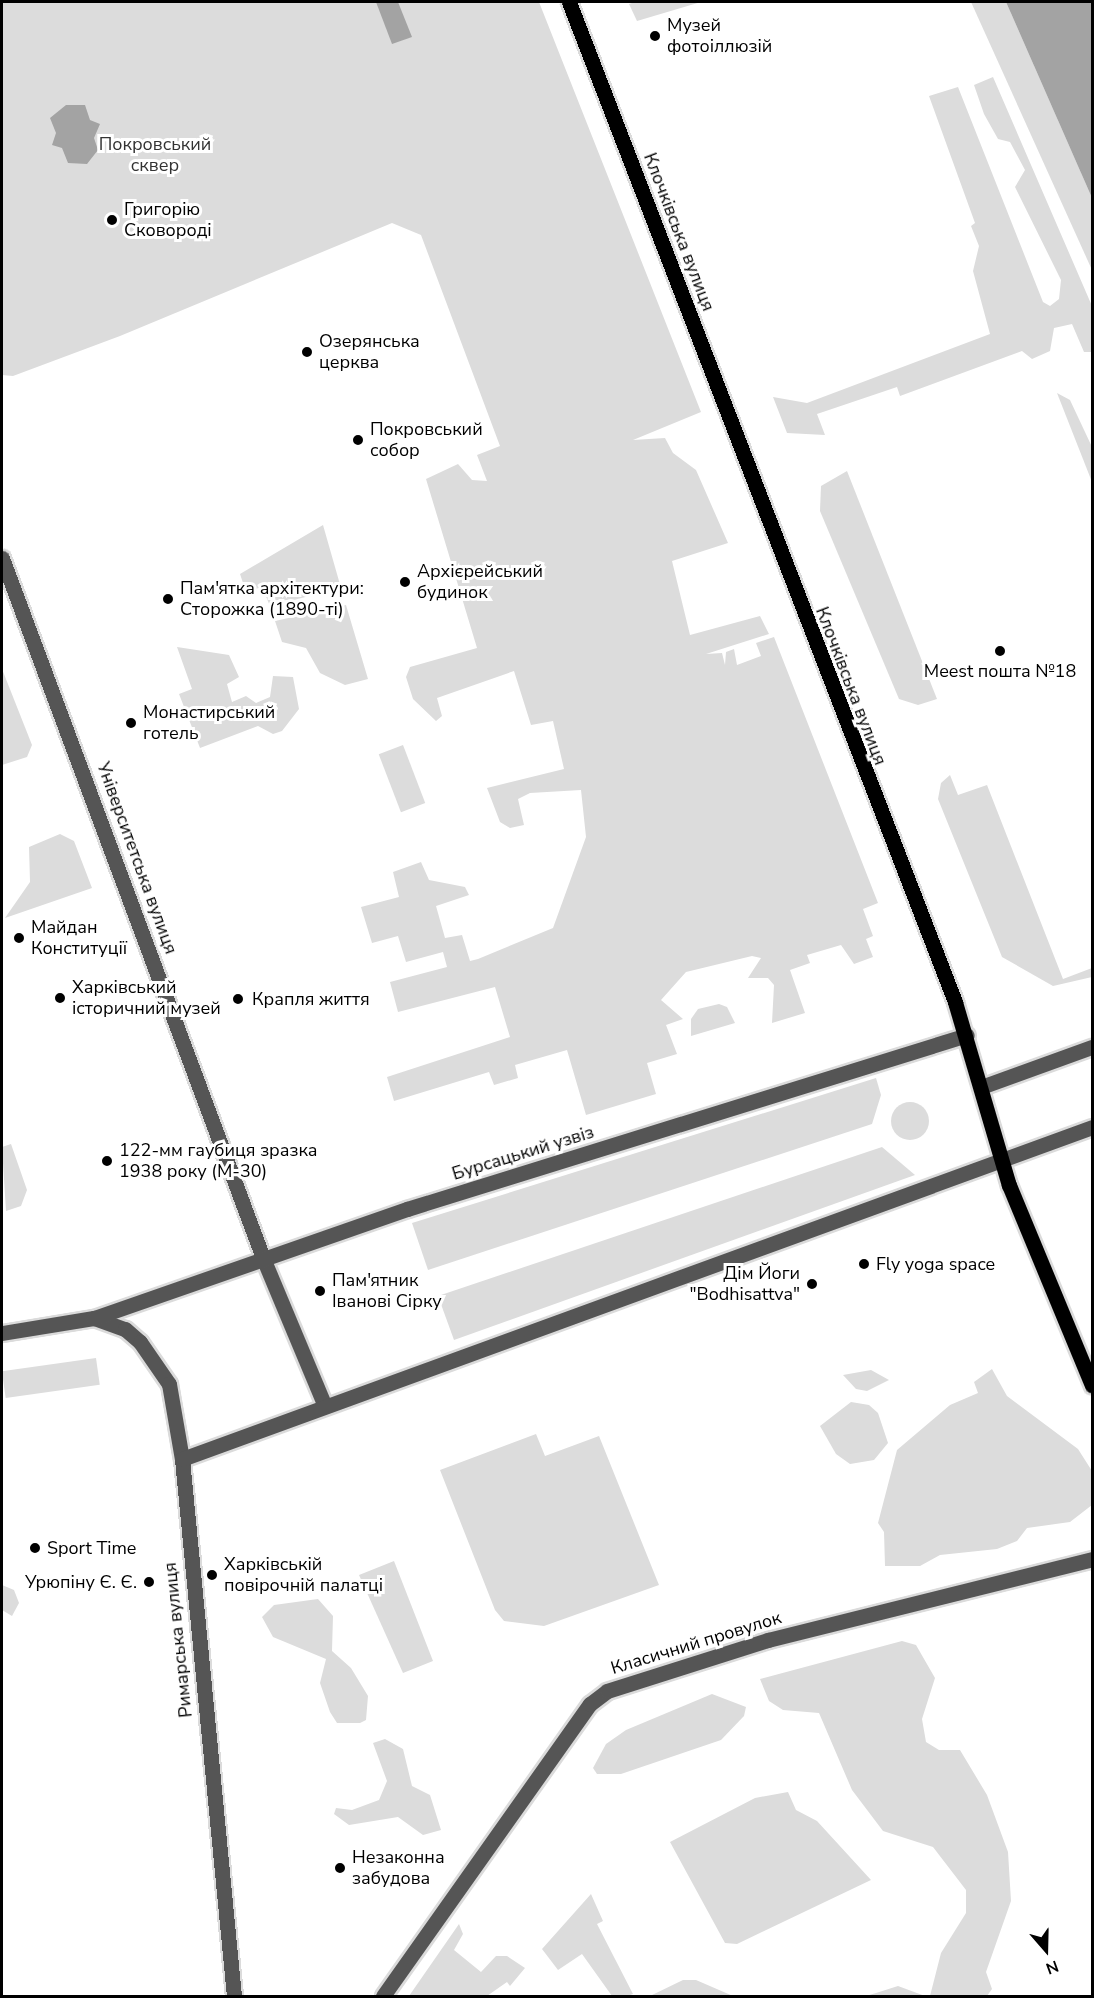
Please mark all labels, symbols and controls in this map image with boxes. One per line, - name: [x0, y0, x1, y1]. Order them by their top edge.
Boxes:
- place label: Музей фотоіллюзій: [667, 15, 772, 57]
- marker: Музей фотоіллюзій: [648, 29, 662, 43]
- park label: Покровський сквер: [99, 134, 211, 176]
- street label: Клочківська вулиця: [639, 150, 719, 314]
- place label: Григорiю Сковороді: [124, 199, 212, 242]
- marker: Григорiю Сковороді: [105, 213, 119, 227]
- place label: Озерянська церква: [319, 331, 420, 374]
- marker: Озерянська церква: [300, 345, 314, 359]
- place label: Покровський собор: [370, 419, 483, 462]
- marker: Покровський собор: [351, 433, 365, 447]
- place label: Архієрейський будинок: [417, 561, 543, 604]
- marker: Архієрейський будинок: [398, 575, 412, 589]
- place label: Пам'ятка архітектури: Сторожка (1890-ті): [180, 578, 364, 620]
- marker: Пам'ятка архітектури: Сторожка (1890-ті): [161, 592, 175, 606]
- street label: Клочківська вулиця: [811, 604, 891, 768]
- marker: Meest пошта №18: [993, 644, 1007, 658]
- place label: Meest пошта №18: [924, 660, 1076, 682]
- place label: Монастирський готель: [143, 702, 275, 744]
- marker: Монастирський готель: [124, 716, 138, 730]
- street label: Університетська вулиця: [92, 759, 182, 957]
- place label: Майдан Конституції: [31, 917, 127, 960]
- marker: Майдан Конституції: [12, 931, 26, 945]
- place label: Харківський історичний музей: [72, 977, 221, 1020]
- place label: Крапля життя: [252, 988, 370, 1010]
- marker: Крапля життя: [229, 990, 247, 1008]
- marker: Харківський історичний музей: [53, 991, 67, 1005]
- street label: Бурсацький узвіз: [449, 1121, 597, 1185]
- place label: 122-мм гаубиця зразка 1938 року (М-30): [119, 1140, 318, 1182]
- marker: 122-мм гаубиця зразка 1938 року (М-30): [100, 1154, 114, 1168]
- place label: Fly yoga space: [876, 1253, 995, 1275]
- marker: Fly yoga space: [857, 1257, 871, 1271]
- place label: Дім Йоги "Bodhisattva": [690, 1263, 800, 1306]
- place label: Пам'ятник Іванові Сірку: [332, 1270, 442, 1312]
- marker: Дім Йоги "Bodhisattva": [805, 1277, 819, 1291]
- marker: Пам'ятник Іванові Сірку: [313, 1284, 327, 1298]
- place label: Sport Time: [47, 1537, 136, 1559]
- marker: Sport Time: [28, 1541, 42, 1555]
- place label: Харківській повірочній палатці: [224, 1554, 383, 1596]
- street label: Римарська вулиця: [159, 1561, 197, 1719]
- marker: Харківській повірочній палатці: [205, 1568, 219, 1582]
- place label: Урюпіну Є. Є.: [25, 1571, 137, 1593]
- marker: Урюпіну Є. Є.: [142, 1575, 156, 1589]
- street label: Класичний провулок: [608, 1607, 784, 1679]
- place label: Незаконна забудова: [352, 1847, 445, 1890]
- marker: Незаконна забудова: [333, 1861, 347, 1875]
- north arrow: [1016, 1920, 1076, 1980]
- text: N: [1043, 1955, 1062, 1979]

